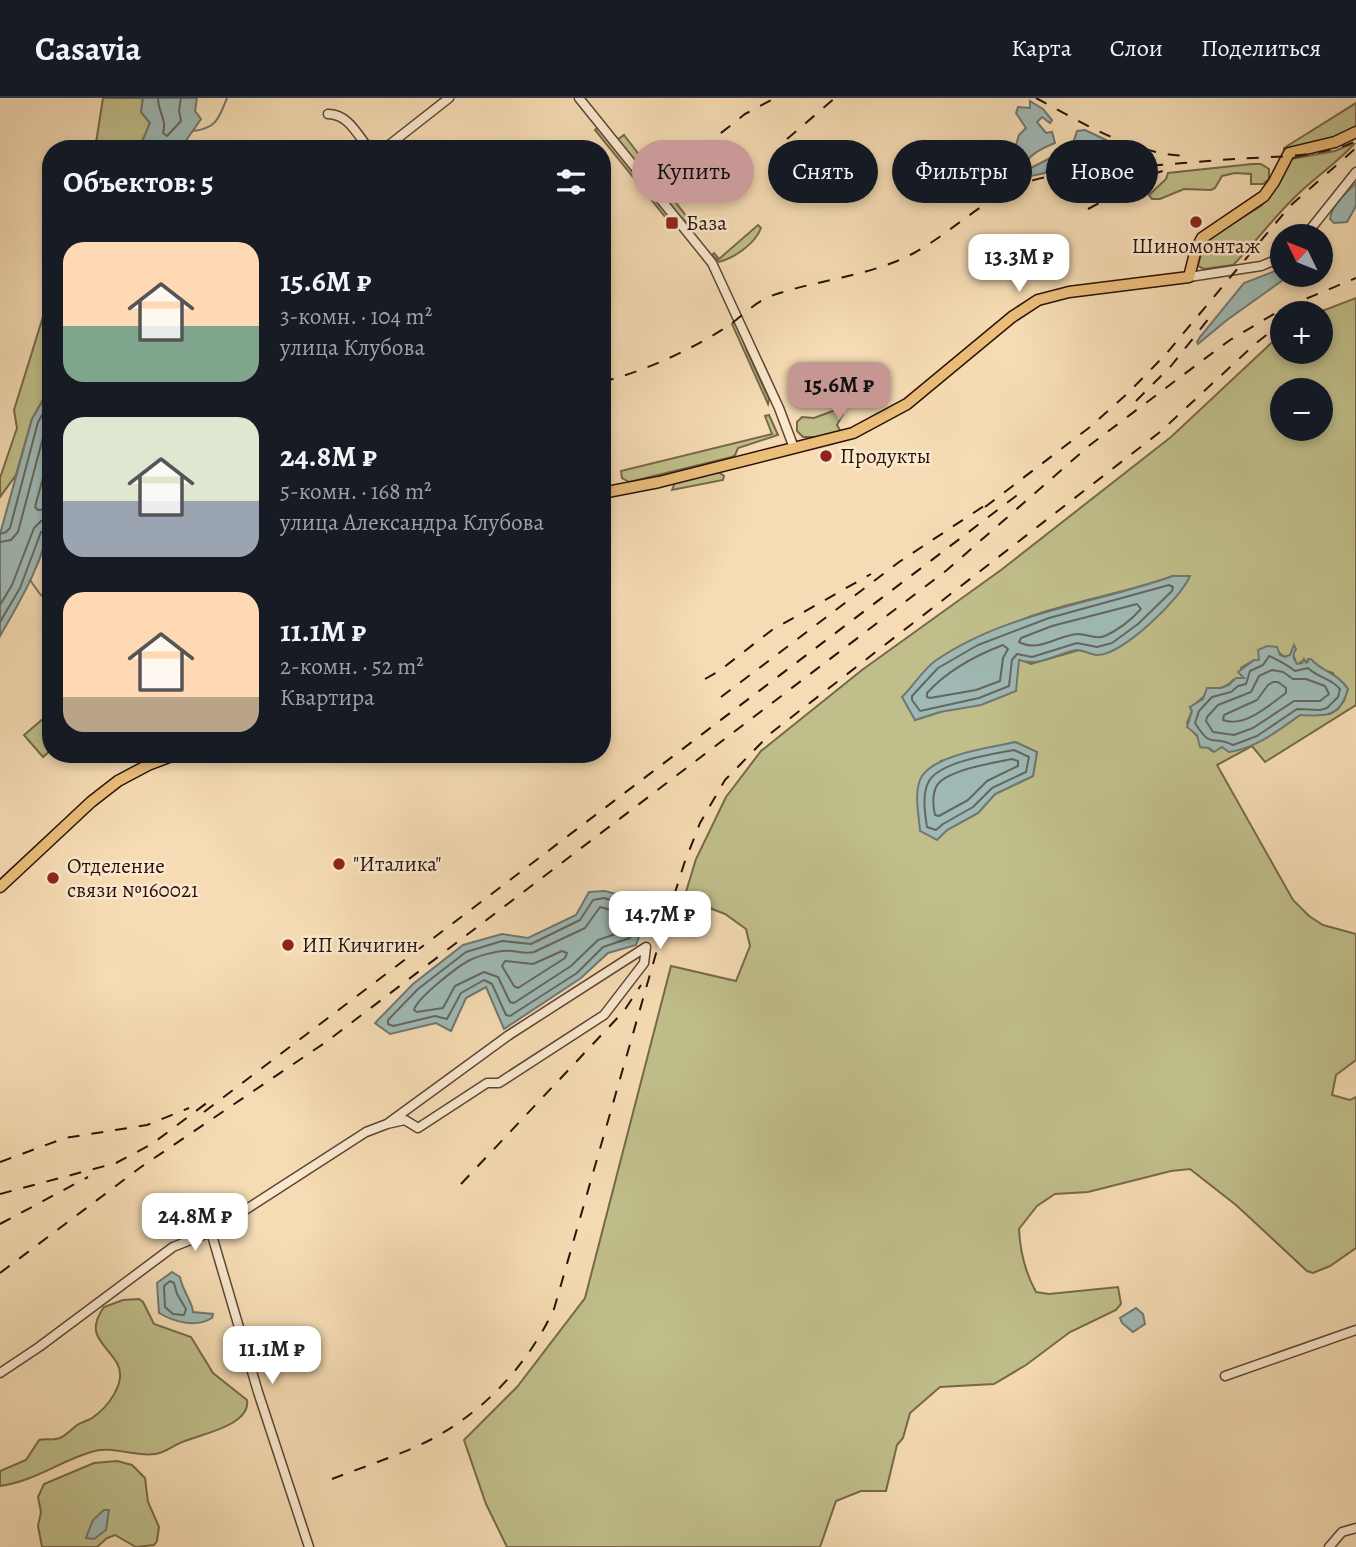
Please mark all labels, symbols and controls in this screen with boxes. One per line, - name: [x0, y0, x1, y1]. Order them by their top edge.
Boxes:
- text: Casavia: [35, 26, 141, 71]
- text: Карта: [1011, 32, 1072, 64]
- text: Слои: [1110, 32, 1163, 64]
- text: Поделиться: [1201, 32, 1321, 64]
- chip: Купить: [632, 140, 754, 203]
- chip: Снять: [768, 140, 878, 203]
- chip: Фильтры: [892, 140, 1032, 203]
- chip: Новое: [1046, 140, 1158, 203]
- text: Объектов: 5: [63, 162, 213, 202]
- icon: filters: [552, 163, 590, 201]
- place label: База: [686, 209, 727, 237]
- marker: Шиномонтаж: [1188, 214, 1204, 230]
- marker: База: [664, 215, 680, 231]
- north arrow: [1270, 224, 1334, 287]
- map controls: [1270, 224, 1333, 441]
- place label: Шиномонтаж: [1131, 232, 1261, 260]
- pin: 13.3M ₽: [954, 234, 1084, 294]
- text: 13.3M ₽: [984, 241, 1054, 272]
- text: 15.6M ₽: [280, 261, 372, 301]
- icon: home: [119, 270, 203, 354]
- text: 3-комн. · 104 m²: [280, 301, 432, 332]
- button: +: [1270, 301, 1333, 364]
- text: улица Клубова: [280, 332, 425, 363]
- pin: 15.6M ₽: [774, 362, 904, 422]
- text: 15.6M ₽: [804, 369, 874, 400]
- button: −: [1270, 378, 1333, 441]
- text: 24.8M ₽: [280, 436, 377, 476]
- place label: Продукты: [840, 442, 931, 470]
- icon: home: [119, 445, 203, 529]
- marker: Продукты: [818, 448, 834, 464]
- text: 5-комн. · 168 m²: [280, 476, 432, 507]
- text: улица Александра Клубова: [280, 507, 544, 538]
- text: 11.1M ₽: [280, 611, 366, 651]
- icon: home: [119, 620, 203, 704]
- text: 2-комн. · 52 m²: [280, 651, 424, 682]
- text: Квартира: [280, 682, 375, 713]
- place label: "Италика": [353, 850, 442, 878]
- place label: Отделение связи №160021: [67, 852, 198, 904]
- marker: "Италика": [331, 856, 347, 872]
- marker: Отделение связи №160021: [45, 870, 61, 886]
- pin: 14.7M ₽: [595, 892, 725, 951]
- text: 14.7M ₽: [625, 898, 695, 929]
- place label: ИП Кичигин: [302, 931, 418, 959]
- marker: ИП Кичигин: [280, 937, 296, 953]
- pin: 24.8M ₽: [130, 1194, 260, 1253]
- text: 24.8M ₽: [158, 1200, 232, 1231]
- pin: 11.1M ₽: [207, 1326, 337, 1386]
- text: 11.1M ₽: [239, 1333, 305, 1364]

